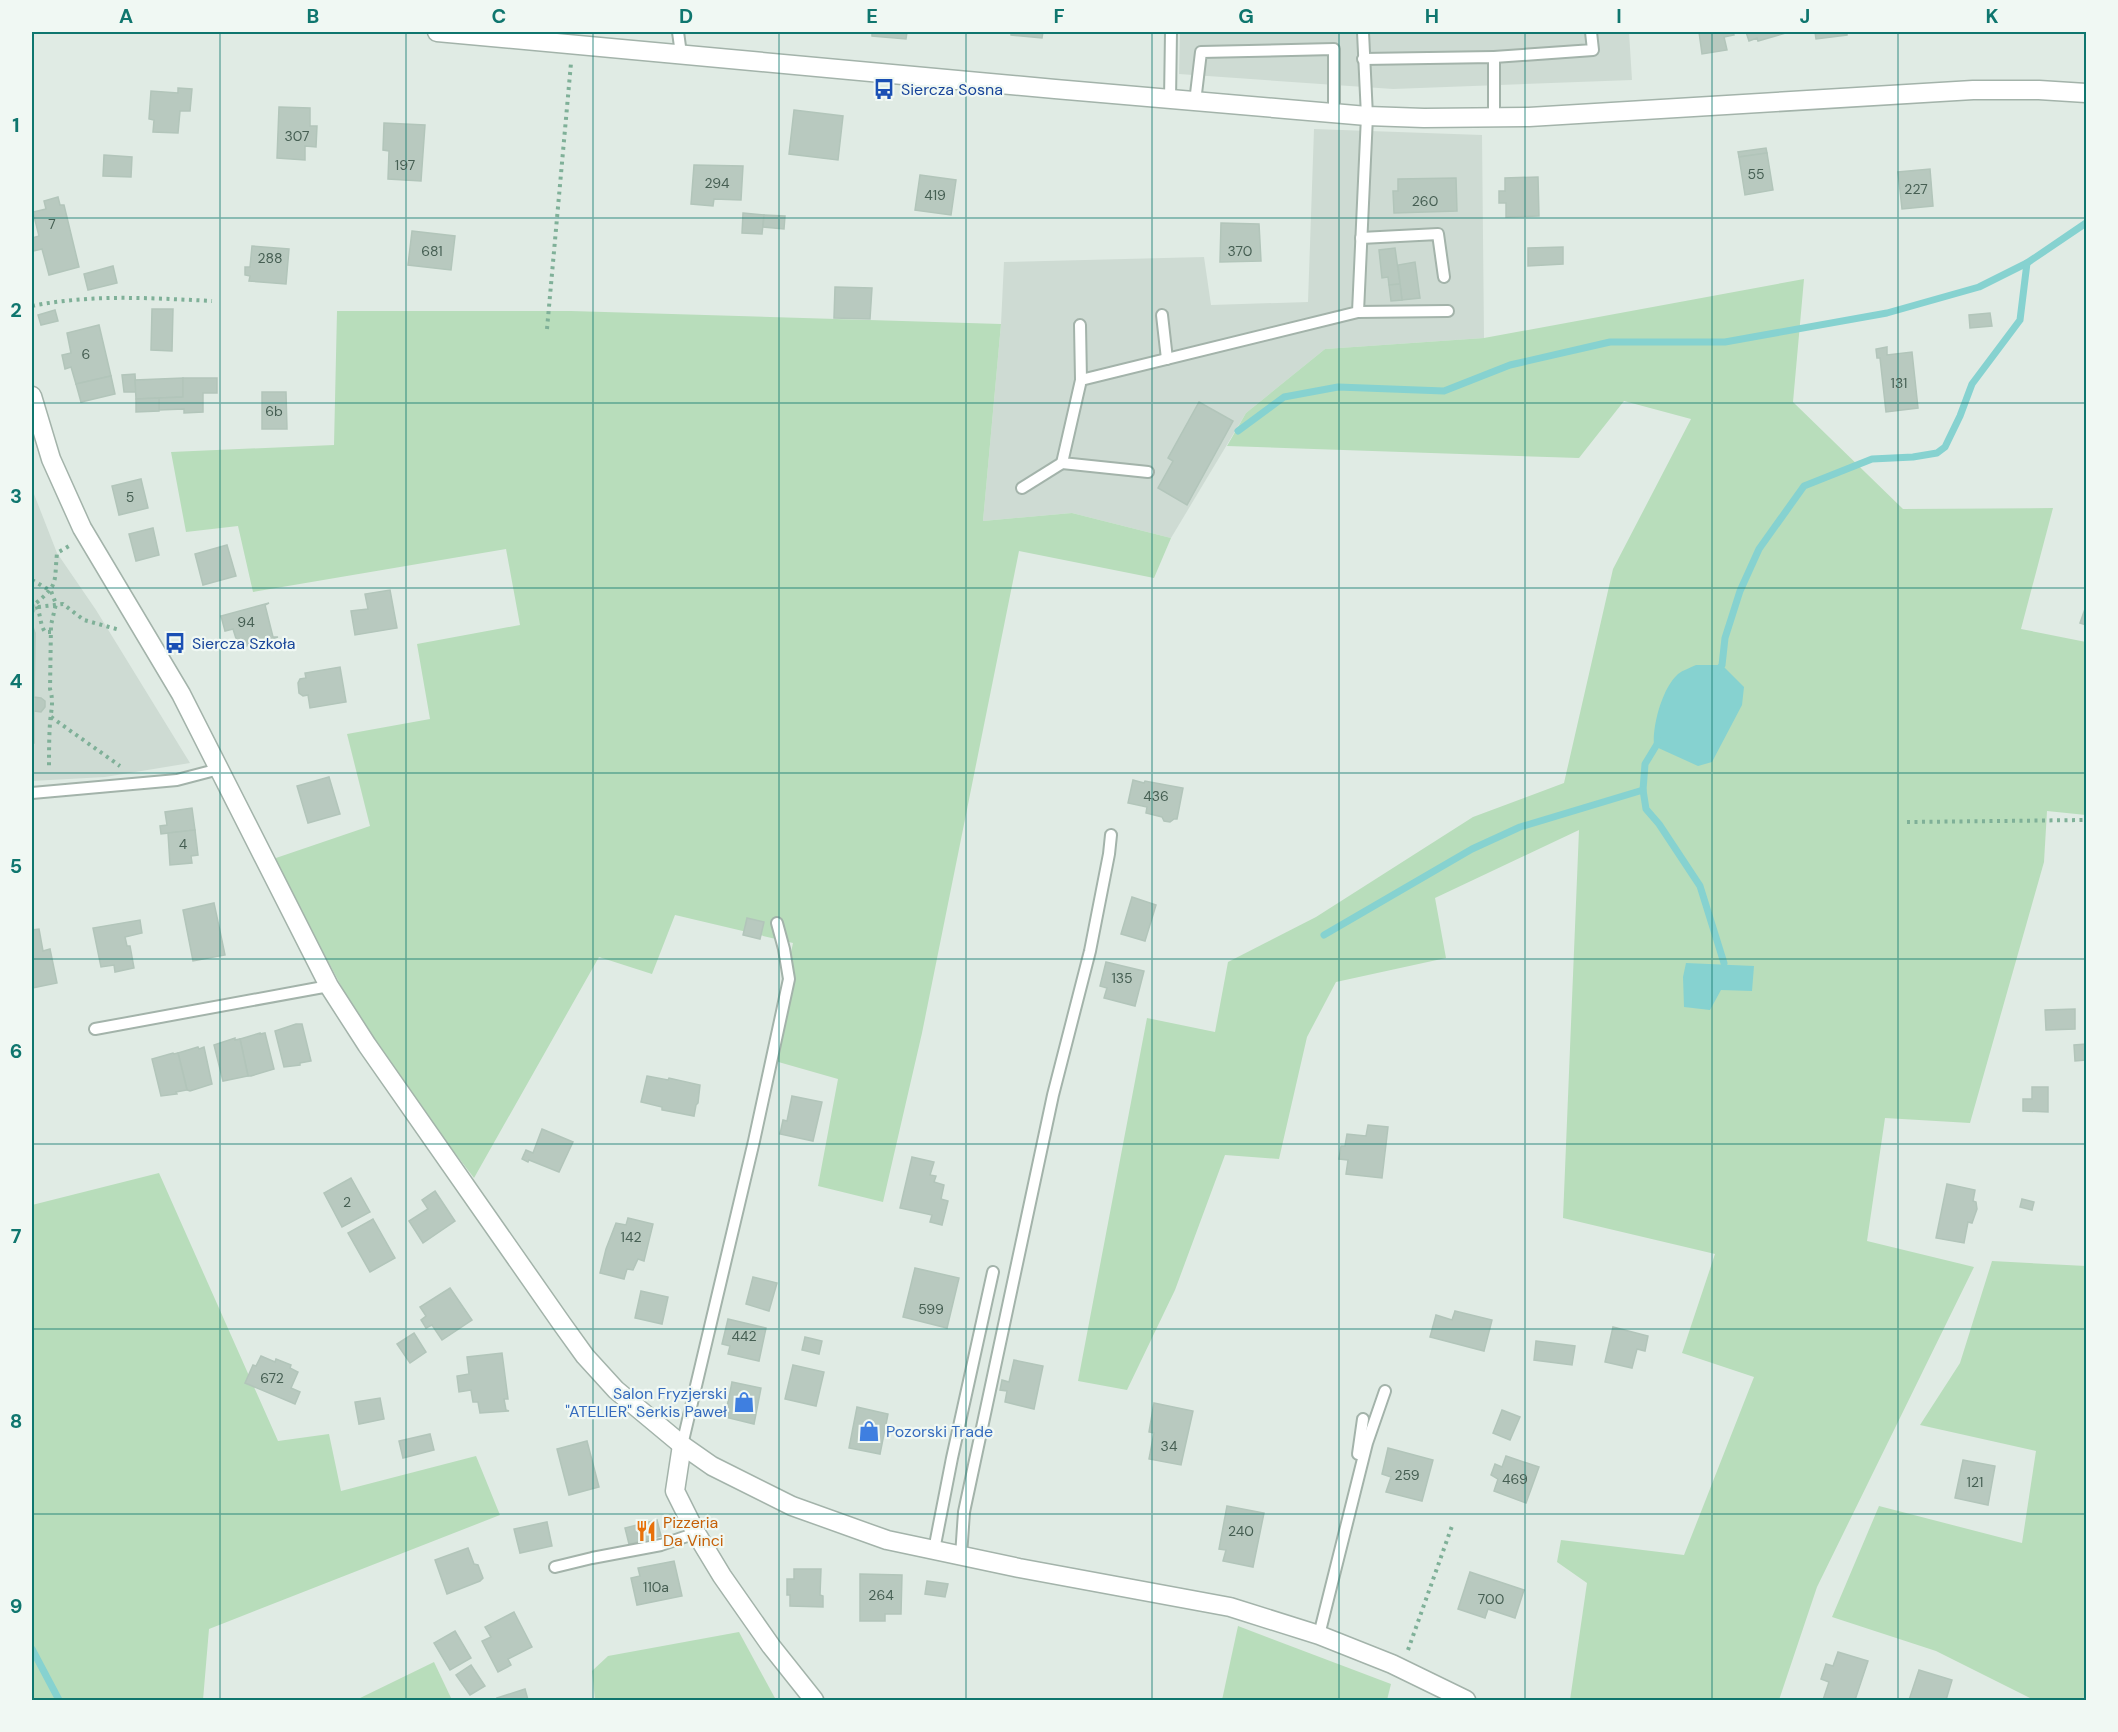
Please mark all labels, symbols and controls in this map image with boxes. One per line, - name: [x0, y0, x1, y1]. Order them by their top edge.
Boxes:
- text: A: [119, 3, 133, 29]
- text: B: [307, 3, 319, 29]
- text: C: [492, 3, 506, 29]
- text: D: [679, 3, 693, 29]
- text: E: [866, 3, 878, 29]
- text: F: [1053, 3, 1065, 29]
- text: G: [1238, 3, 1254, 29]
- text: H: [1425, 3, 1439, 29]
- text: I: [1616, 3, 1622, 29]
- text: J: [1800, 3, 1810, 29]
- text: K: [1985, 3, 1999, 29]
- bus stop icon: Siercza Sosna: [872, 77, 896, 101]
- place label: Siercza Sosna: [901, 79, 1003, 100]
- text: 1: [12, 112, 20, 138]
- house number: 307: [284, 127, 310, 145]
- house number: 197: [395, 156, 415, 174]
- house number: 55: [1747, 165, 1765, 183]
- house number: 294: [704, 174, 730, 192]
- house number: 227: [1904, 180, 1928, 198]
- house number: 419: [924, 186, 946, 204]
- house number: 260: [1412, 192, 1438, 210]
- house number: 7: [48, 215, 56, 233]
- house number: 681: [421, 242, 443, 260]
- house number: 370: [1228, 242, 1252, 260]
- house number: 288: [258, 249, 282, 267]
- text: 2: [10, 297, 22, 323]
- house number: 6: [82, 345, 90, 363]
- house number: 131: [1891, 374, 1907, 392]
- house number: 6b: [265, 402, 283, 420]
- text: 3: [10, 483, 22, 509]
- house number: 5: [126, 488, 134, 506]
- house number: 94: [237, 613, 255, 631]
- bus stop icon: Siercza Szkoła: [163, 631, 187, 655]
- place label: Siercza Szkoła: [192, 633, 296, 654]
- text: 4: [10, 668, 23, 694]
- house number: 436: [1143, 787, 1169, 805]
- house number: 4: [179, 835, 188, 853]
- text: 5: [10, 853, 22, 879]
- house number: 135: [1111, 969, 1133, 987]
- text: 6: [10, 1038, 22, 1064]
- house number: 2: [343, 1193, 351, 1211]
- text: 7: [11, 1223, 22, 1249]
- house number: 142: [621, 1228, 641, 1246]
- house number: 599: [918, 1300, 944, 1318]
- house number: 442: [731, 1327, 757, 1345]
- house number: 672: [260, 1369, 284, 1387]
- place label: Salon Fryzjerski "ATELIER" Serkis Paweł: [565, 1383, 727, 1422]
- shop icon: Salon Fryzjerski "ATELIER" Serkis Paweł: [732, 1390, 756, 1414]
- text: 8: [10, 1408, 22, 1434]
- shop icon: Pozorski Trade: [857, 1419, 881, 1443]
- place label: Pozorski Trade: [886, 1421, 993, 1442]
- house number: 34: [1161, 1437, 1178, 1455]
- house number: 259: [1395, 1466, 1420, 1484]
- house number: 469: [1502, 1470, 1528, 1488]
- house number: 121: [1967, 1473, 1983, 1491]
- place label: Pizzeria Da Vinci: [663, 1512, 724, 1551]
- restaurant icon: Pizzeria Da Vinci: [634, 1519, 658, 1543]
- house number: 240: [1228, 1522, 1254, 1540]
- house number: 110a: [643, 1578, 669, 1596]
- house number: 264: [868, 1586, 894, 1604]
- house number: 700: [1478, 1590, 1504, 1608]
- text: 9: [10, 1593, 22, 1619]

